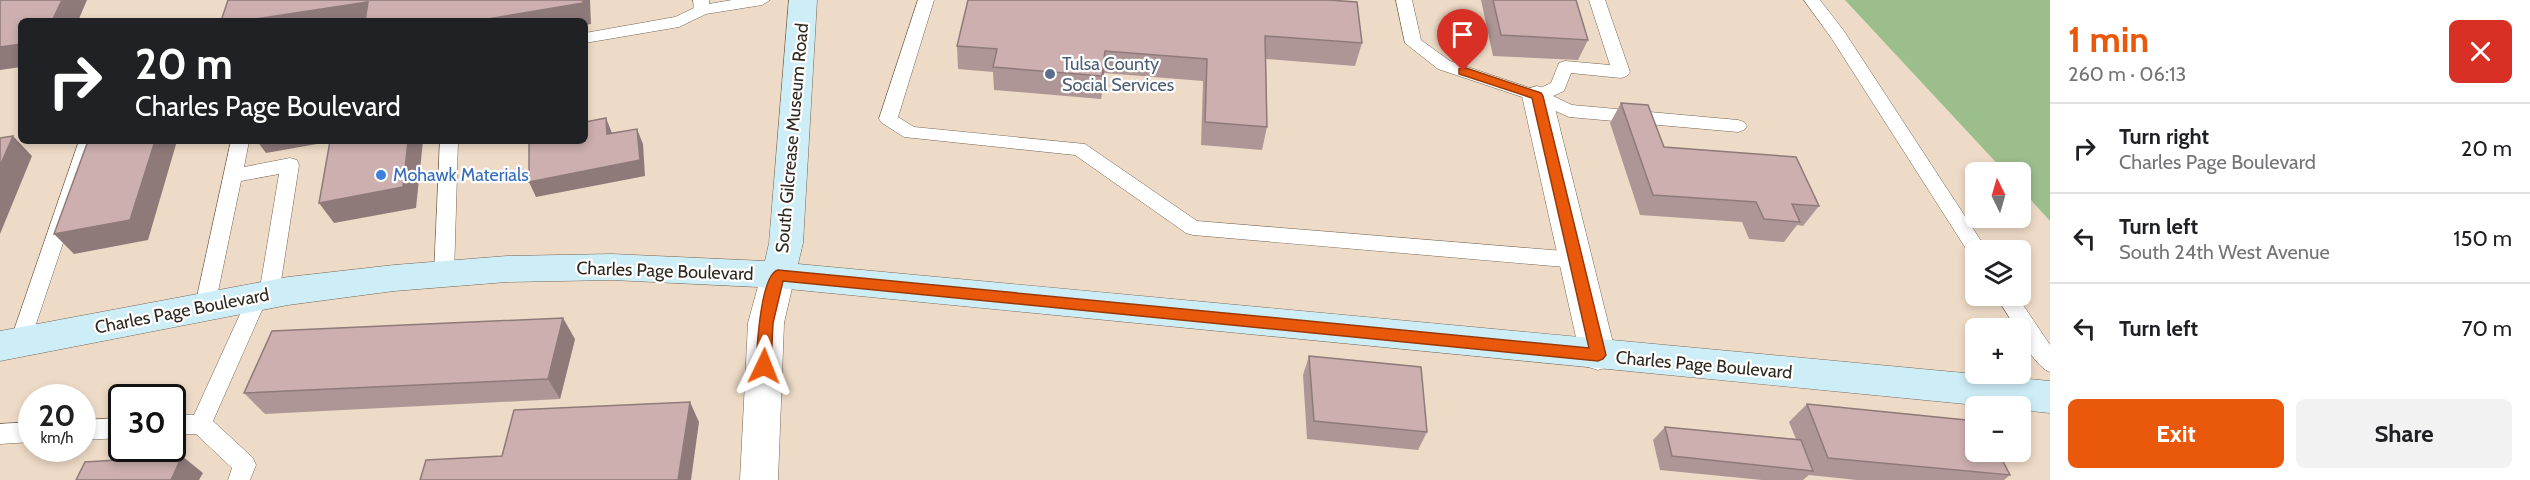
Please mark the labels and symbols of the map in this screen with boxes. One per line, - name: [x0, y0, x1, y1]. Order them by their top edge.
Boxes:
- pin: [1437, 9, 1488, 71]
- street label: South Gilcrease Museum Road: [771, 22, 813, 254]
- place label: Tulsa County Social Services: [1062, 53, 1174, 96]
- marker: Tulsa County Social Services: [1043, 67, 1057, 81]
- north arrow: [1965, 162, 2031, 228]
- place label: Mohawk Materials: [393, 164, 529, 186]
- marker: Mohawk Materials: [374, 168, 388, 182]
- street label: Charles Page Boulevard: [576, 257, 754, 285]
- street label: Charles Page Boulevard: [93, 283, 271, 339]
- position arrow: [732, 334, 796, 398]
- street label: Charles Page Boulevard: [1615, 346, 1793, 384]
- speed limit sign: 30: [108, 384, 186, 462]

